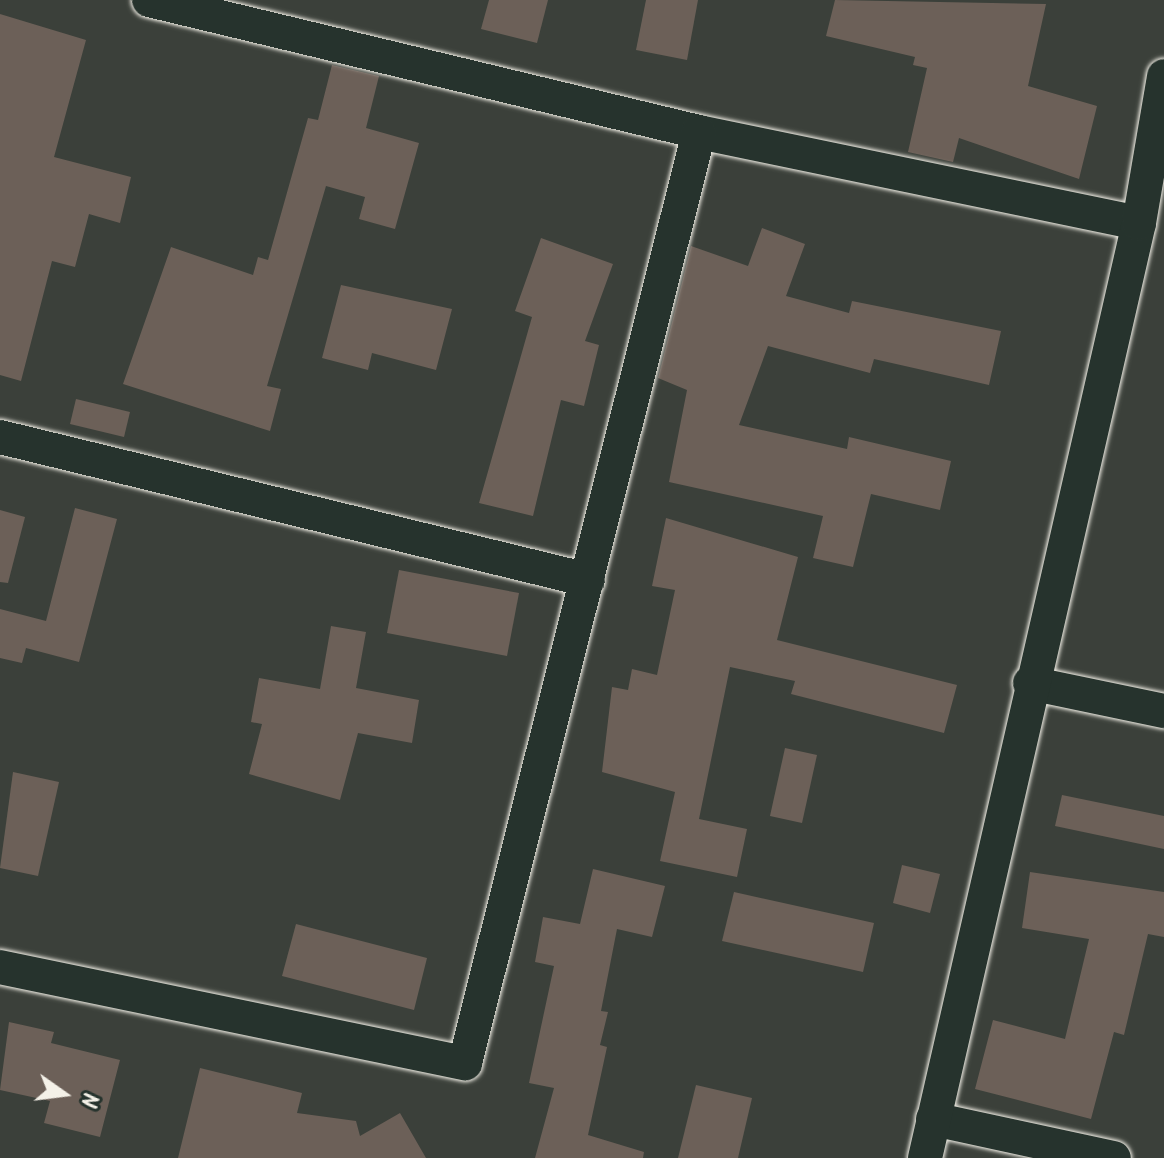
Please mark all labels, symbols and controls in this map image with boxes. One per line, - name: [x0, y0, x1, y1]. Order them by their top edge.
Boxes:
- north arrow: [24, 1054, 104, 1134]
- text: N: [69, 1089, 106, 1111]

